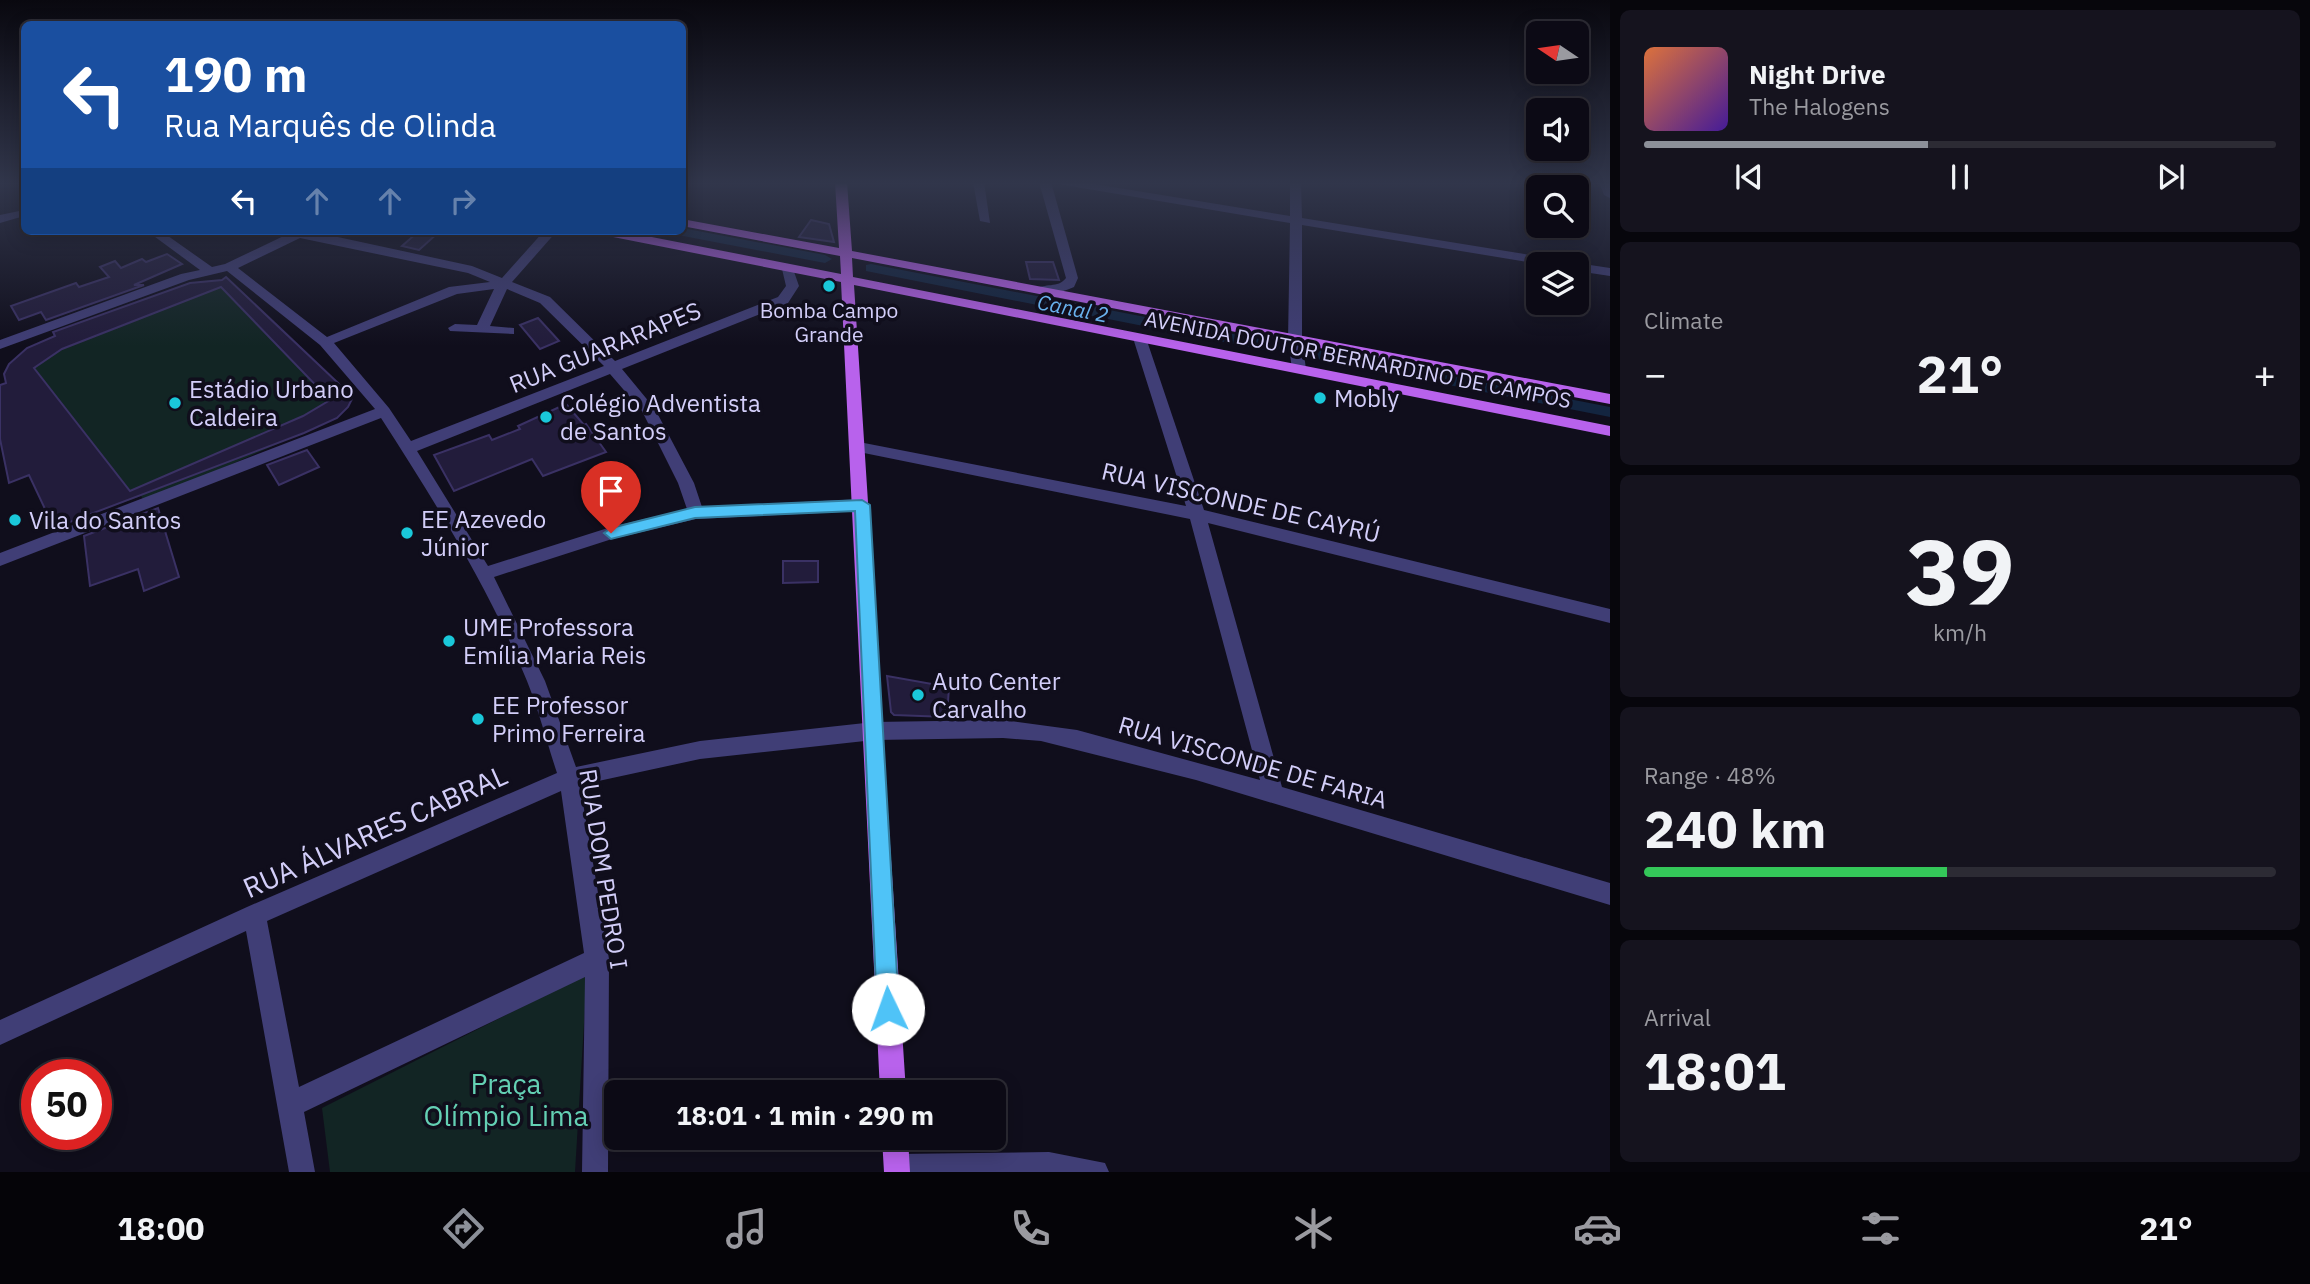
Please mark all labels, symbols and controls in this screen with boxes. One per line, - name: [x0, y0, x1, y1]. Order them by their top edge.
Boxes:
- north arrow: [1526, 21, 1589, 84]
- map controls: [1526, 21, 1589, 315]
- text: 190 m: [164, 42, 308, 105]
- icon: left: [49, 49, 140, 140]
- text: Night Drive: [1749, 57, 1886, 91]
- text: The Halogens: [1749, 91, 1890, 121]
- button: sound: [1526, 98, 1589, 161]
- text: Rua Marquês de Olinda: [164, 104, 496, 146]
- icon: previous: [1730, 158, 1768, 196]
- icon: pause: [1941, 158, 1979, 196]
- icon: next: [2152, 158, 2190, 196]
- button: search: [1526, 175, 1589, 238]
- icon: left: [225, 182, 263, 220]
- icon: ahead: [298, 182, 336, 220]
- icon: ahead: [371, 182, 409, 220]
- icon: right: [444, 182, 482, 220]
- button: layers: [1526, 252, 1589, 315]
- marker: Bomba Campo Grande: [821, 278, 837, 294]
- water label: Canal 2: [1035, 287, 1111, 329]
- street label: RUA GUARARAPES: [504, 294, 706, 400]
- place label: Bomba Campo Grande: [760, 296, 898, 348]
- street label: AVENIDA DOUTOR BERNARDINO DE CAMPOS: [1142, 304, 1574, 414]
- text: Climate: [1644, 305, 1723, 335]
- text: 21°: [1917, 340, 2003, 407]
- text: −: [1644, 349, 1667, 398]
- text: +: [2253, 349, 2276, 398]
- place label: Estádio Urbano Caldeira: [189, 373, 354, 433]
- place label: Mobly: [1334, 382, 1399, 414]
- place label: Colégio Adventista de Santos: [560, 387, 761, 447]
- marker: Mobly: [1312, 390, 1328, 406]
- marker: Estádio Urbano Caldeira: [167, 395, 183, 411]
- marker: Colégio Adventista de Santos: [538, 409, 554, 425]
- street label: RUA VISCONDE DE CAYRÚ: [1099, 454, 1383, 550]
- pin: [581, 461, 641, 533]
- icon: arrive: [592, 472, 630, 510]
- place label: EE Azevedo Júnior: [421, 503, 546, 563]
- place label: Vila do Santos: [29, 504, 182, 536]
- marker: Vila do Santos: [7, 512, 23, 528]
- text: 39: [1905, 512, 2015, 630]
- marker: EE Azevedo Júnior: [399, 525, 415, 541]
- place label: UME Professora Emília Maria Reis: [463, 611, 646, 671]
- text: km/h: [1933, 617, 1987, 647]
- marker: UME Professora Emília Maria Reis: [441, 633, 457, 649]
- place label: Auto Center Carvalho: [932, 665, 1061, 725]
- marker: Auto Center Carvalho: [910, 687, 926, 703]
- place label: EE Professor Primo Ferreira: [492, 689, 646, 749]
- street label: RUA VISCONDE DE FARIA: [1115, 708, 1391, 816]
- marker: EE Professor Primo Ferreira: [470, 711, 486, 727]
- street label: RUA ÁLVARES CABRAL: [237, 756, 513, 906]
- text: Range · 48%: [1644, 760, 1776, 790]
- street label: RUA DOM PEDRO I: [572, 767, 636, 971]
- text: 240 km: [1644, 795, 1826, 862]
- position arrow: [851, 972, 925, 1046]
- text: Arrival: [1644, 1002, 1711, 1032]
- text: 18:01: [1644, 1037, 1786, 1104]
- speed limit sign: 50: [21, 1059, 112, 1150]
- park label: Praça Olímpio Lima: [424, 1065, 588, 1134]
- text: 18:01 · 1 min · 290 m: [676, 1098, 934, 1132]
- icon: directions: [439, 1204, 488, 1253]
- icon: music: [722, 1204, 771, 1253]
- icon: phone: [1006, 1204, 1055, 1253]
- icon: climate: [1289, 1204, 1338, 1253]
- icon: car: [1573, 1204, 1622, 1253]
- icon: filters: [1856, 1204, 1905, 1253]
- text: 18:00: [117, 1207, 205, 1249]
- text: 21°: [2139, 1207, 2193, 1249]

